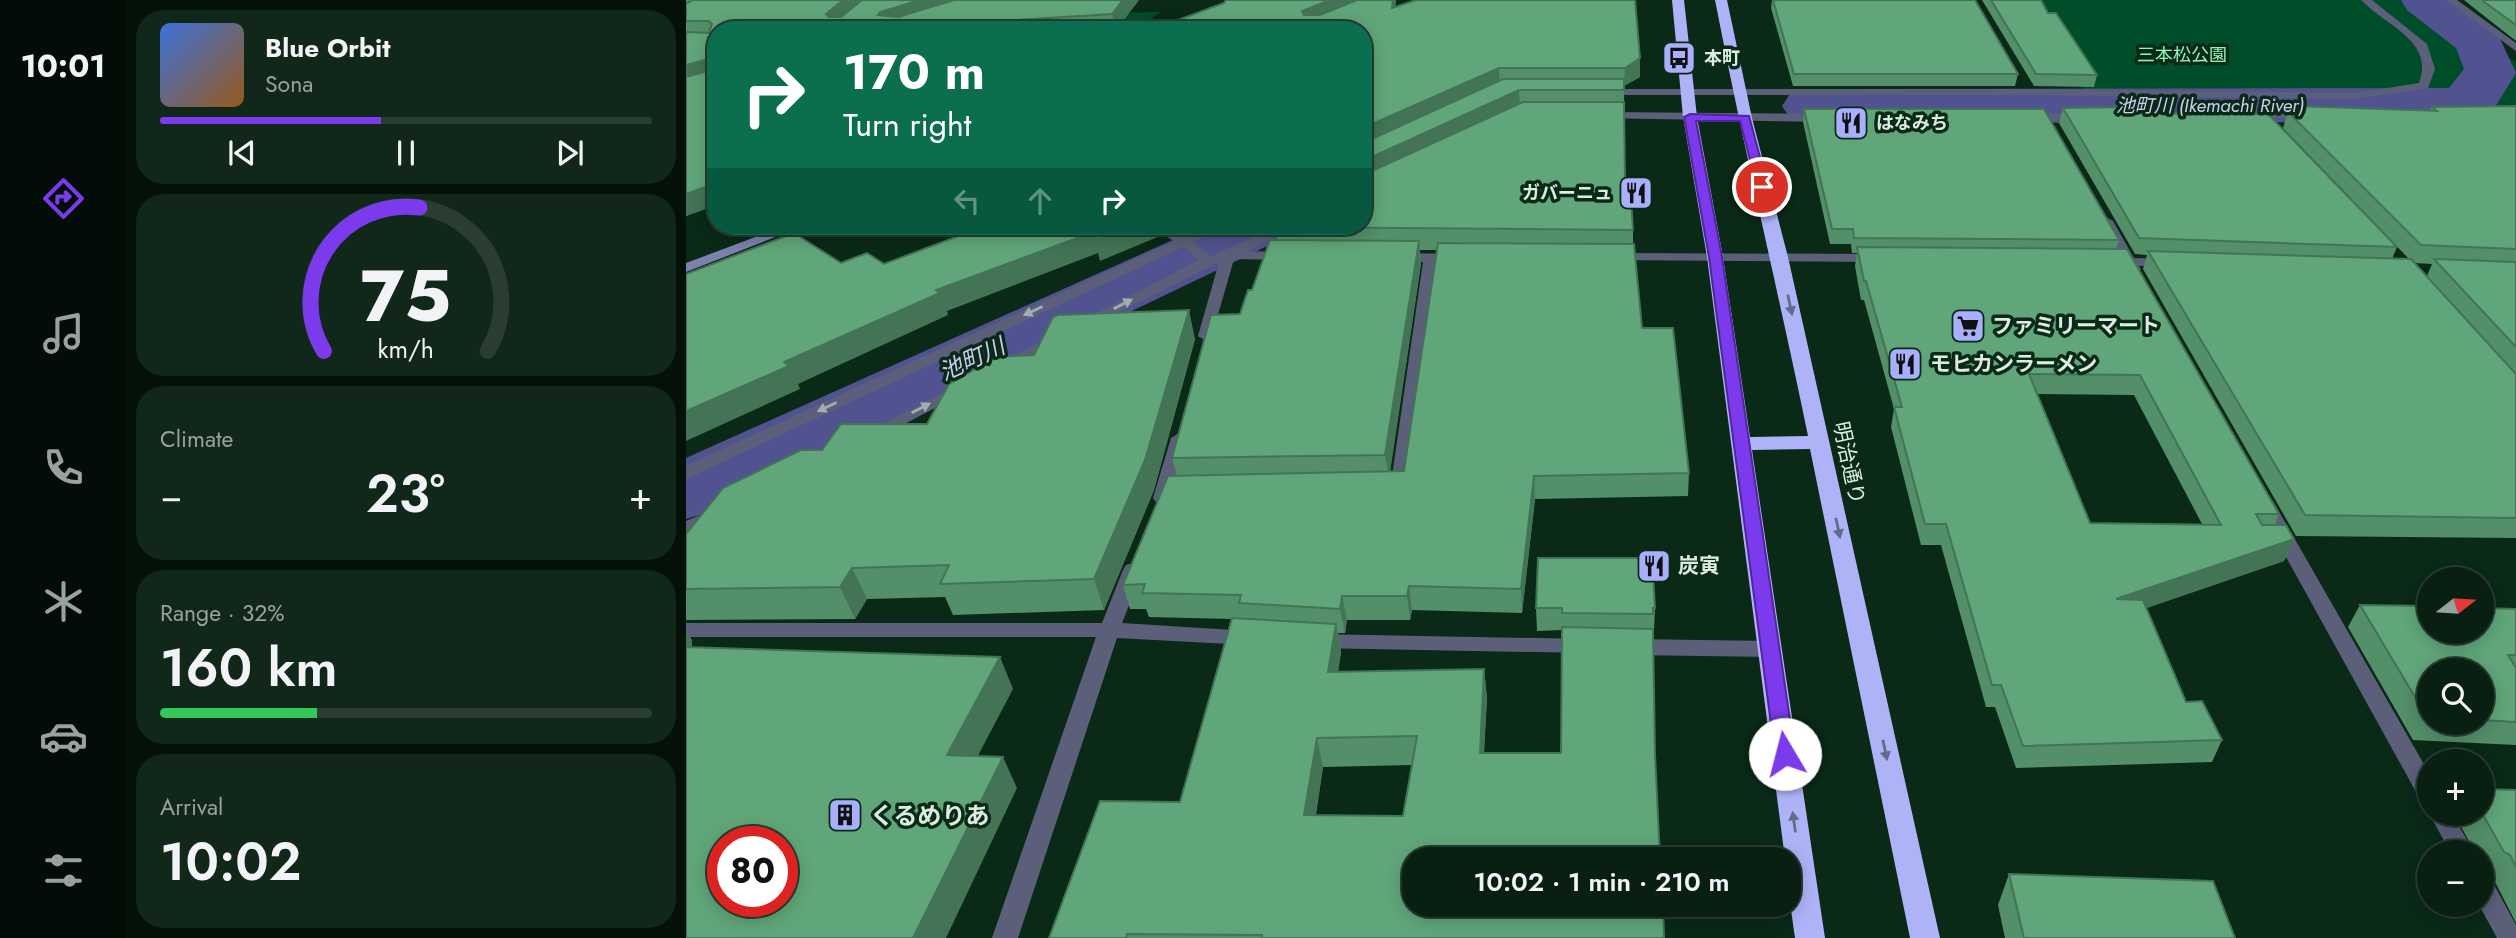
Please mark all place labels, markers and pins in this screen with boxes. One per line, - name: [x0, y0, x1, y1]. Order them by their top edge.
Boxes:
- bus stop icon: 本町: [1660, 39, 1698, 77]
- place label: 本町: [1704, 45, 1740, 71]
- restaurant icon: はなみち: [1832, 104, 1870, 142]
- place label: はなみち: [1876, 110, 1948, 136]
- pin: [1732, 157, 1792, 217]
- restaurant icon: ガバーニュ: [1617, 174, 1655, 212]
- place label: ガバーニュ: [1522, 180, 1612, 206]
- supermarket icon: ファミリーマート: [1949, 307, 1987, 345]
- place label: ファミリーマート: [1992, 311, 2160, 341]
- restaurant icon: モヒカンラーメン: [1886, 345, 1924, 383]
- place label: モヒカンラーメン: [1930, 349, 2097, 379]
- restaurant icon: 炭寅: [1635, 547, 1673, 585]
- place label: 炭寅: [1678, 551, 1720, 581]
- building icon: くるめりあ: [826, 796, 864, 834]
- place label: くるめりあ: [870, 798, 990, 833]

